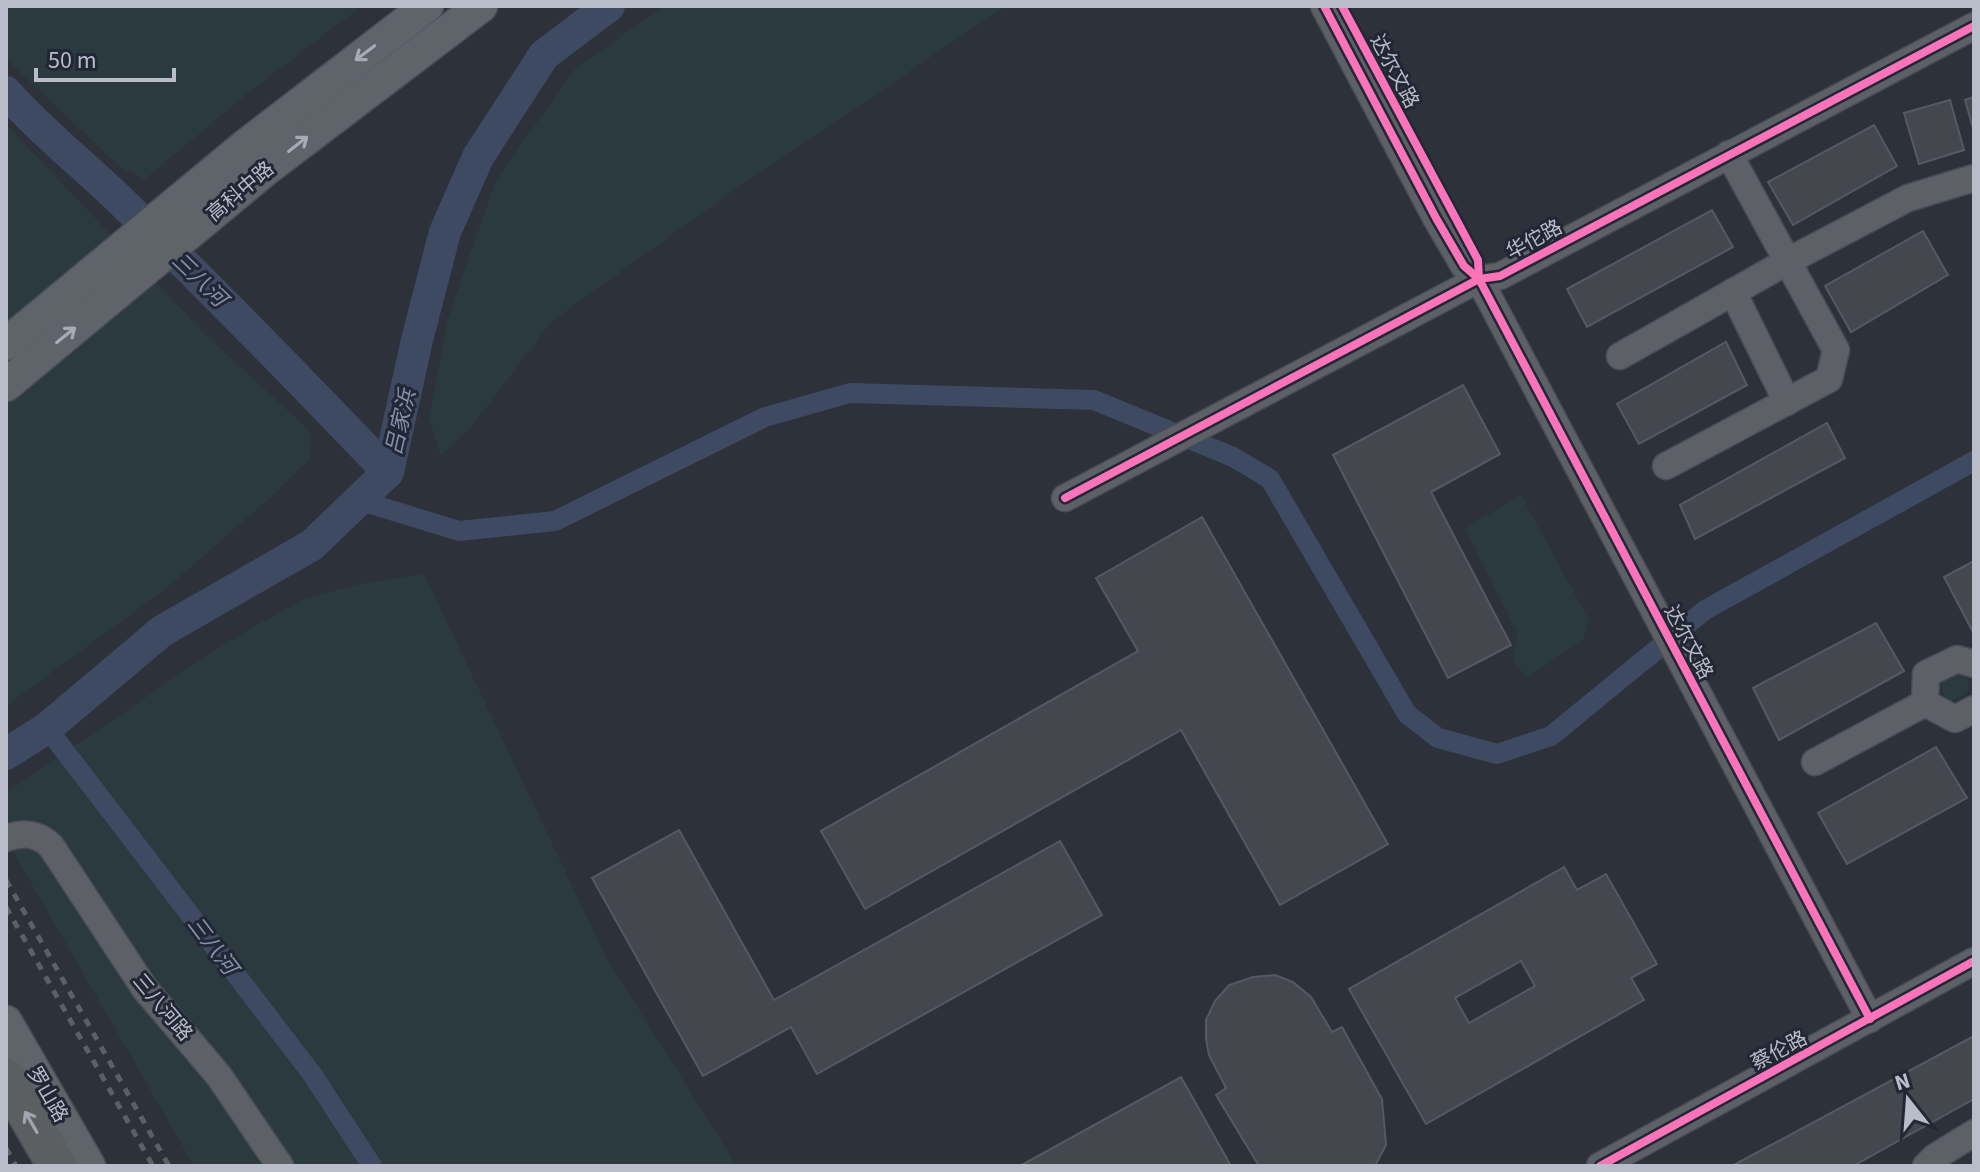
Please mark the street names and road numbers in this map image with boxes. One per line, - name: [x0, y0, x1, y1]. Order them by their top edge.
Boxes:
- street label: 达尔文路: [1363, 30, 1425, 113]
- street label: 高科中路: [201, 155, 280, 228]
- street label: 华佗路: [1501, 213, 1568, 266]
- street label: 达尔文路: [1657, 601, 1719, 684]
- street label: 三八河路: [126, 968, 199, 1047]
- street label: 蔡伦路: [1746, 1024, 1813, 1077]
- street label: 罗山路: [20, 1062, 74, 1127]

